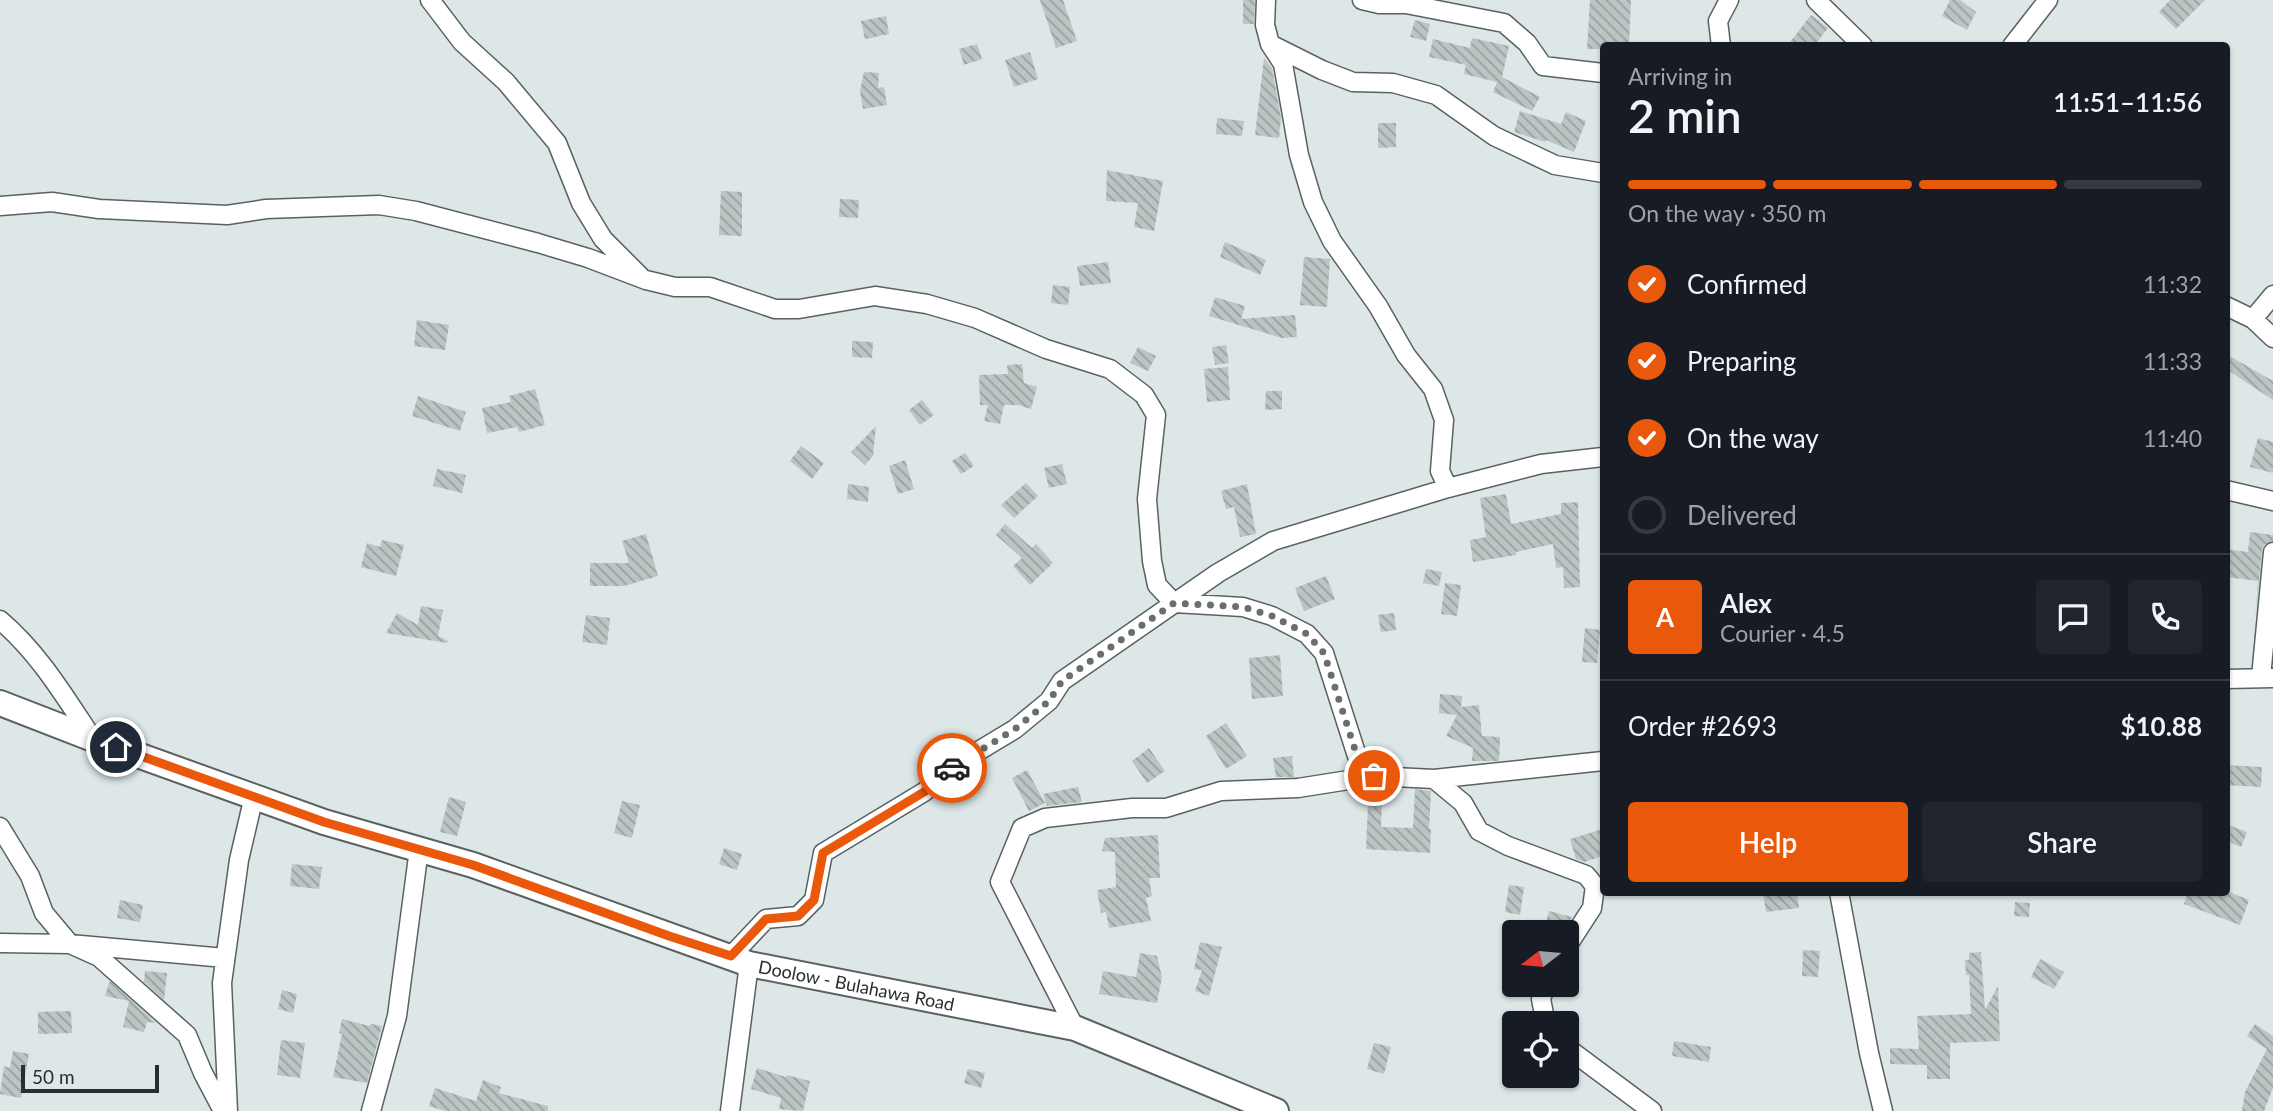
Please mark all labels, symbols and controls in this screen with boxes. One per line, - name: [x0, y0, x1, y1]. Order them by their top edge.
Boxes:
- text: Arriving in: [1628, 62, 1732, 90]
- text: 11:51–11:56: [2053, 86, 2202, 118]
- text: 2 min: [1628, 88, 1742, 143]
- text: On the way · 350 m: [1628, 199, 1827, 227]
- icon: check: [1628, 265, 1666, 303]
- text: Confirmed: [1687, 268, 1807, 300]
- text: 11:32: [2143, 270, 2202, 298]
- icon: check: [1628, 342, 1666, 380]
- text: Preparing: [1687, 345, 1796, 377]
- text: 11:33: [2143, 347, 2202, 375]
- icon: check: [1628, 419, 1666, 457]
- text: On the way: [1687, 422, 1819, 454]
- text: 11:40: [2143, 424, 2202, 452]
- text: Delivered: [1687, 499, 1797, 531]
- button: chat: [2036, 580, 2110, 654]
- button: phone: [2128, 580, 2202, 654]
- text: Alex: [1720, 587, 1772, 619]
- text: A: [1656, 601, 1674, 633]
- text: Courier · 4.5: [1720, 619, 1845, 647]
- text: Order #2693: [1628, 710, 1777, 742]
- text: $10.88: [2120, 710, 2202, 742]
- pin: [86, 717, 146, 777]
- icon: home: [97, 728, 135, 766]
- courier: [917, 733, 987, 803]
- pin: [1344, 746, 1404, 806]
- icon: car: [933, 749, 971, 787]
- icon: bag: [1355, 757, 1393, 795]
- button: Help: [1628, 802, 1908, 882]
- button: Share: [1922, 802, 2202, 882]
- north arrow: [1502, 920, 1578, 998]
- map controls: [1502, 920, 1579, 1088]
- street label: Doolow - Bulahawa Road: [757, 955, 956, 1015]
- button: locate: [1502, 1011, 1579, 1088]
- scale bar: [21, 1062, 159, 1094]
- text: 50 m: [32, 1065, 75, 1088]

